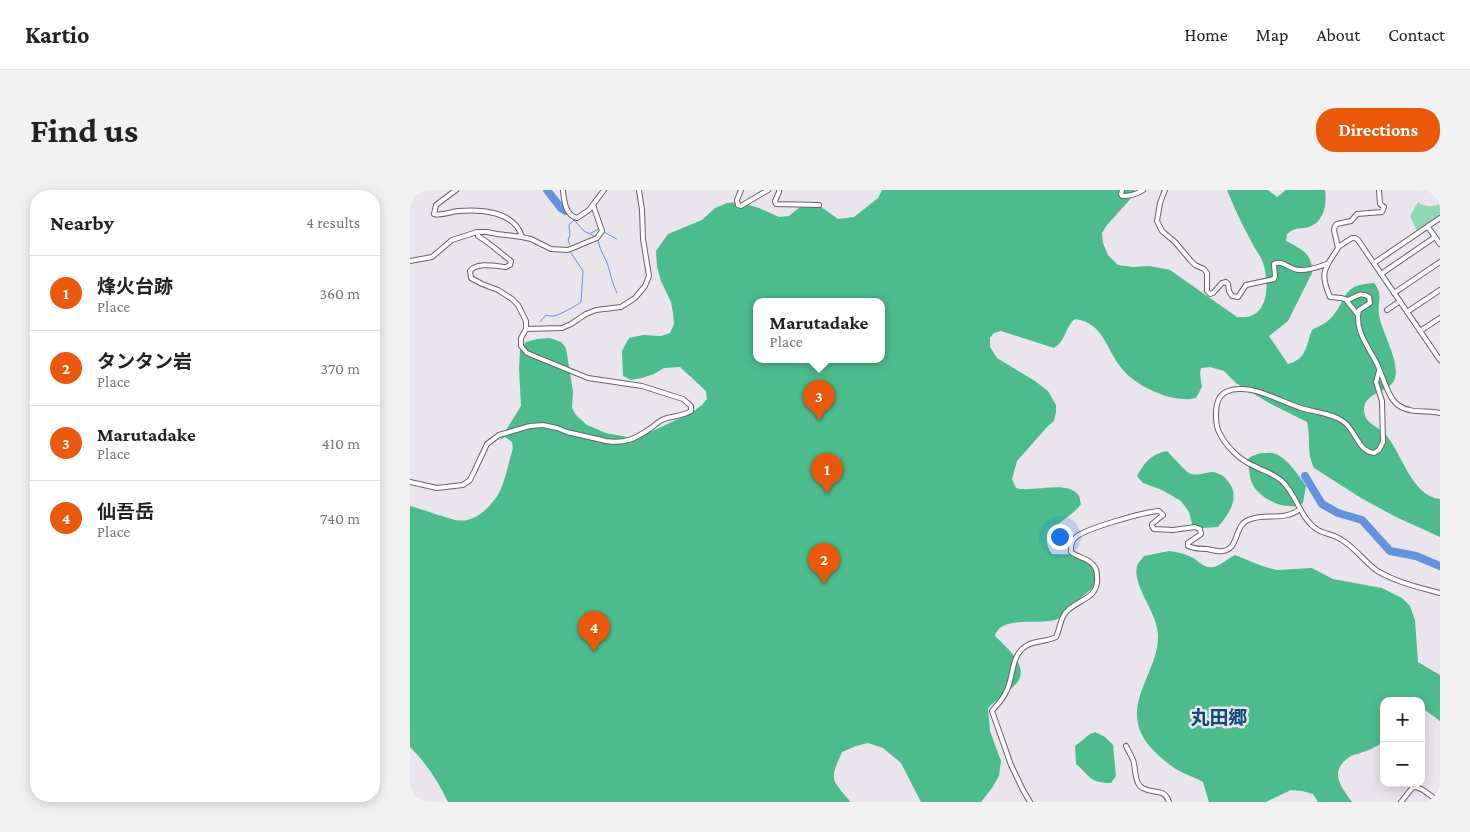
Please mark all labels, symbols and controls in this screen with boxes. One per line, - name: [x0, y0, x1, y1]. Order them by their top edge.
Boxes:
- text: Kartio: [25, 21, 90, 48]
- text: Home: [1185, 25, 1228, 45]
- text: Map: [1256, 25, 1288, 45]
- text: About: [1316, 25, 1360, 45]
- text: Contact: [1388, 25, 1445, 45]
- button: Directions: [1316, 108, 1440, 152]
- text: Find us: [30, 111, 138, 150]
- text: Nearby: [50, 211, 114, 235]
- text: 4 results: [306, 214, 360, 231]
- text: 烽火台跡: [97, 276, 173, 297]
- text: 1: [63, 285, 69, 302]
- text: 360 m: [319, 285, 360, 302]
- text: Place: [97, 298, 130, 315]
- popup: [753, 298, 885, 363]
- text: Marutadake: [770, 312, 868, 333]
- text: Place: [770, 333, 803, 350]
- text: タンタン岩: [97, 351, 192, 372]
- text: 2: [62, 360, 70, 377]
- text: 370 m: [321, 360, 360, 377]
- text: Place: [97, 373, 130, 390]
- pin: 3: [803, 380, 835, 421]
- text: Marutadake: [97, 424, 196, 445]
- text: 3: [62, 435, 70, 452]
- text: 410 m: [322, 435, 360, 452]
- text: Place: [97, 445, 130, 462]
- pin: 1: [811, 453, 843, 494]
- text: 仙吾岳: [97, 501, 154, 522]
- text: 4: [62, 510, 70, 527]
- text: 740 m: [320, 510, 360, 527]
- text: Place: [97, 523, 130, 540]
- your location: [1047, 524, 1073, 550]
- pin: 2: [808, 543, 840, 584]
- pin: 4: [578, 611, 610, 652]
- map controls: [1380, 697, 1425, 787]
- button: +: [1380, 697, 1425, 742]
- district label: 丸田郷: [1190, 707, 1248, 728]
- button: −: [1380, 742, 1425, 787]

